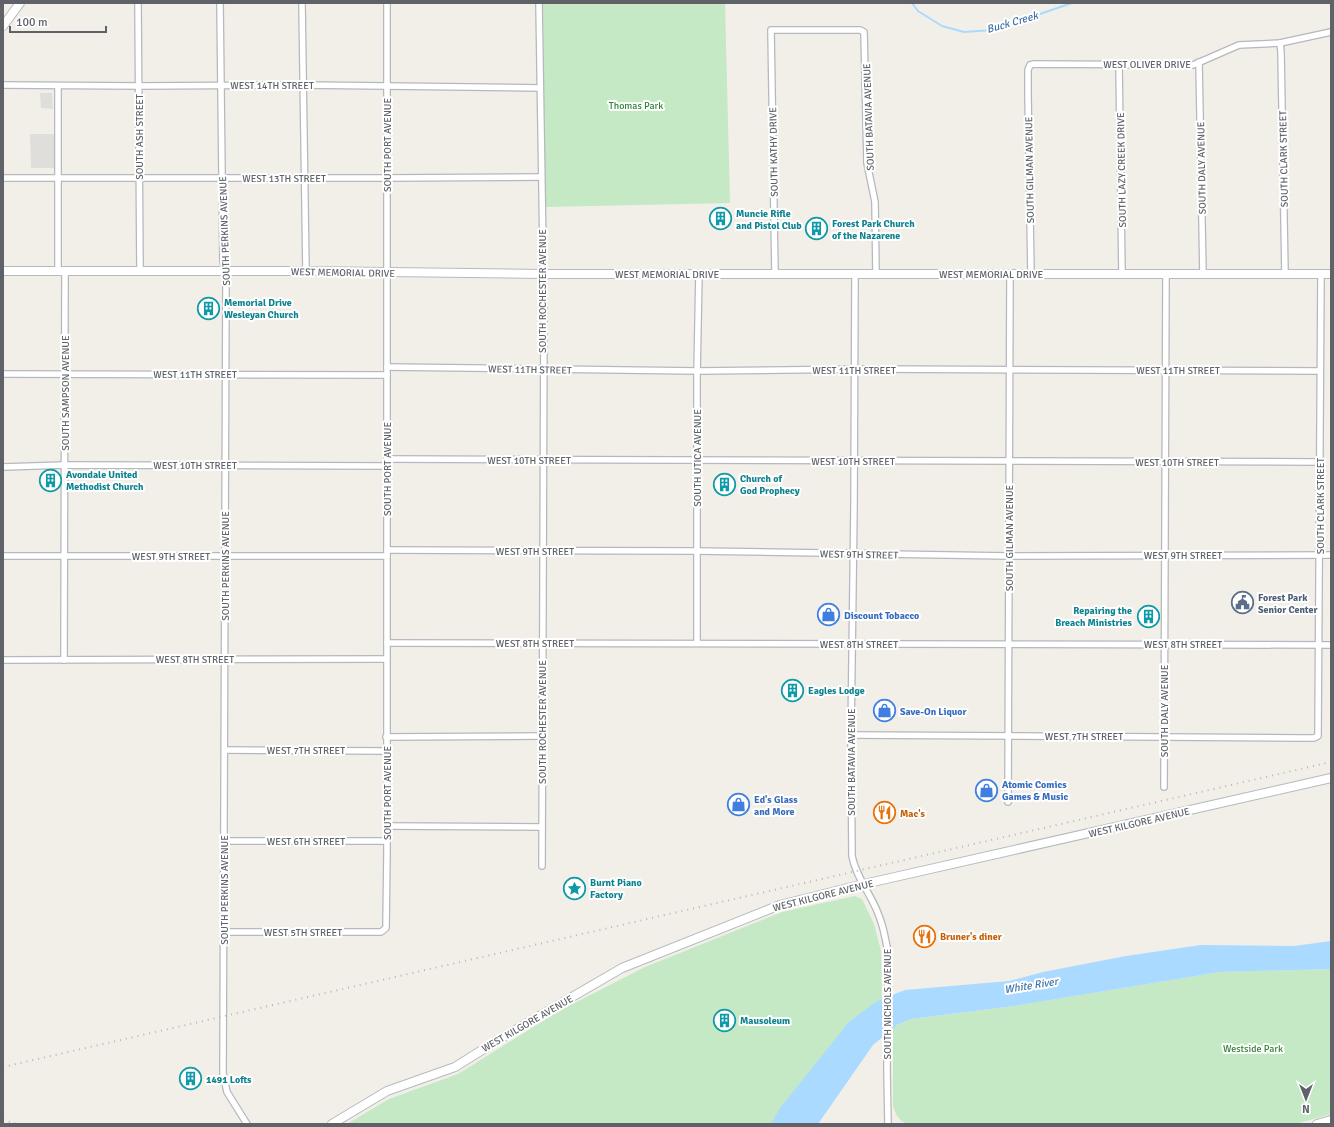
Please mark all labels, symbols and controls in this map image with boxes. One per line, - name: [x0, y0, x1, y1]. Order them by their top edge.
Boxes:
- scale bar: [10, 8, 106, 34]
- water label: Buck Creek: [985, 9, 1041, 36]
- text: 100 m: [16, 15, 48, 30]
- street label: WEST OLIVER DRIVE: [1103, 59, 1191, 71]
- street label: SOUTH BATAVIA AVENUE: [861, 63, 877, 171]
- street label: WEST 14TH STREET: [230, 80, 314, 92]
- street label: SOUTH ASH STREET: [134, 94, 146, 180]
- street label: SOUTH PORT AVENUE: [382, 98, 394, 192]
- park label: Thomas Park: [609, 100, 663, 112]
- street label: SOUTH KATHY DRIVE: [767, 107, 781, 197]
- street label: SOUTH CLARK STREET: [1277, 111, 1291, 207]
- street label: SOUTH LAZY CREEK DRIVE: [1115, 112, 1129, 228]
- street label: SOUTH GILMAN AVENUE: [1023, 116, 1037, 223]
- street label: SOUTH DALY AVENUE: [1195, 121, 1209, 214]
- street label: WEST 13TH STREET: [242, 173, 326, 185]
- street label: SOUTH PERKINS AVENUE: [217, 176, 233, 286]
- building icon: Muncie Rifle and Pistol Club: [707, 206, 733, 232]
- place label: Muncie Rifle and Pistol Club: [736, 208, 802, 232]
- building icon: Forest Park Church of the Nazarene: [803, 216, 829, 242]
- place label: Forest Park Church of the Nazarene: [832, 218, 915, 242]
- street label: SOUTH ROCHESTER AVENUE: [537, 229, 549, 353]
- street label: WEST MEMORIAL DRIVE: [291, 266, 395, 280]
- street label: WEST MEMORIAL DRIVE: [615, 269, 719, 281]
- street label: WEST MEMORIAL DRIVE: [939, 269, 1043, 281]
- building icon: Memorial Drive Wesleyan Church: [196, 295, 222, 321]
- place label: Memorial Drive Wesleyan Church: [224, 297, 299, 321]
- street label: SOUTH SAMPSON AVENUE: [60, 335, 72, 451]
- street label: WEST 11TH STREET: [488, 363, 572, 377]
- street label: WEST 11TH STREET: [812, 365, 896, 377]
- street label: WEST 11TH STREET: [1136, 365, 1220, 377]
- street label: WEST 11TH STREET: [153, 369, 237, 381]
- street label: SOUTH UTICA AVENUE: [692, 409, 704, 507]
- street label: SOUTH PORT AVENUE: [382, 422, 394, 516]
- street label: WEST 10TH STREET: [487, 455, 571, 467]
- street label: WEST 10TH STREET: [811, 456, 895, 468]
- street label: WEST 10TH STREET: [1135, 457, 1219, 469]
- street label: SOUTH CLARK STREET: [1315, 458, 1327, 554]
- street label: WEST 10TH STREET: [153, 460, 237, 472]
- building icon: Avondale United Methodist Church: [38, 467, 64, 493]
- place label: Avondale United Methodist Church: [66, 469, 144, 493]
- building icon: Church of God Prophecy: [711, 471, 737, 497]
- place label: Church of God Prophecy: [740, 473, 800, 497]
- street label: SOUTH GILMAN AVENUE: [1004, 484, 1016, 591]
- street label: SOUTH PERKINS AVENUE: [220, 511, 232, 621]
- street label: WEST 9TH STREET: [496, 546, 574, 558]
- street label: WEST 9TH STREET: [820, 548, 898, 562]
- street label: WEST 9TH STREET: [1144, 550, 1222, 562]
- street label: WEST 9TH STREET: [132, 551, 210, 563]
- public building icon: Forest Park Senior Center: [1229, 590, 1255, 616]
- place label: Forest Park Senior Center: [1258, 592, 1317, 616]
- shop icon: Discount Tobacco: [816, 602, 842, 628]
- building icon: Repairing the Breach Ministries: [1135, 603, 1161, 629]
- place label: Repairing the Breach Ministries: [1055, 605, 1133, 629]
- place label: Discount Tobacco: [844, 610, 919, 622]
- street label: WEST 8TH STREET: [496, 638, 574, 650]
- street label: WEST 8TH STREET: [820, 639, 898, 651]
- street label: WEST 8TH STREET: [1144, 639, 1222, 651]
- street label: WEST 8TH STREET: [156, 654, 234, 666]
- street label: SOUTH ROCHESTER AVENUE: [537, 660, 549, 784]
- street label: SOUTH DALY AVENUE: [1159, 664, 1171, 757]
- building icon: Eagles Lodge: [779, 677, 805, 703]
- place label: Eagles Lodge: [808, 685, 865, 697]
- shop icon: Save-On Liquor: [871, 698, 897, 724]
- place label: Save-On Liquor: [900, 706, 966, 718]
- street label: SOUTH BATAVIA AVENUE: [846, 708, 858, 816]
- street label: WEST 7TH STREET: [1045, 731, 1123, 743]
- street label: WEST 7TH STREET: [267, 745, 345, 757]
- street label: SOUTH PORT AVENUE: [382, 746, 394, 840]
- shop icon: Atomic Comics Games & Music: [973, 777, 999, 803]
- place label: Atomic Comics Games & Music: [1002, 779, 1068, 803]
- shop icon: Ed's Glass and More: [725, 792, 751, 818]
- place label: Ed's Glass and More: [754, 794, 798, 818]
- restaurant icon: Mac's: [871, 800, 897, 826]
- street label: WEST KILGORE AVENUE: [1087, 805, 1191, 840]
- place label: Mac's: [900, 808, 925, 820]
- street label: SOUTH PERKINS AVENUE: [219, 835, 231, 945]
- street label: WEST 6TH STREET: [267, 836, 345, 848]
- place icon: Burnt Piano Factory: [562, 875, 588, 901]
- place label: Burnt Piano Factory: [590, 877, 642, 901]
- street label: WEST KILGORE AVENUE: [772, 878, 875, 914]
- restaurant icon: Bruner's diner: [912, 923, 938, 949]
- street label: WEST 5TH STREET: [264, 927, 342, 939]
- place label: Bruner's diner: [940, 931, 1002, 943]
- street label: SOUTH NICHOLS AVENUE: [882, 948, 894, 1059]
- water label: White River: [1003, 975, 1061, 996]
- street label: WEST KILGORE AVENUE: [480, 993, 576, 1055]
- building icon: Mausoleum: [712, 1007, 738, 1033]
- place label: Mausoleum: [740, 1015, 790, 1027]
- park label: Westside Park: [1223, 1043, 1283, 1055]
- building icon: 1491 Lofts: [177, 1066, 203, 1092]
- place label: 1491 Lofts: [206, 1074, 252, 1086]
- north arrow: [1286, 1079, 1326, 1119]
- text: N: [1302, 1102, 1310, 1115]

